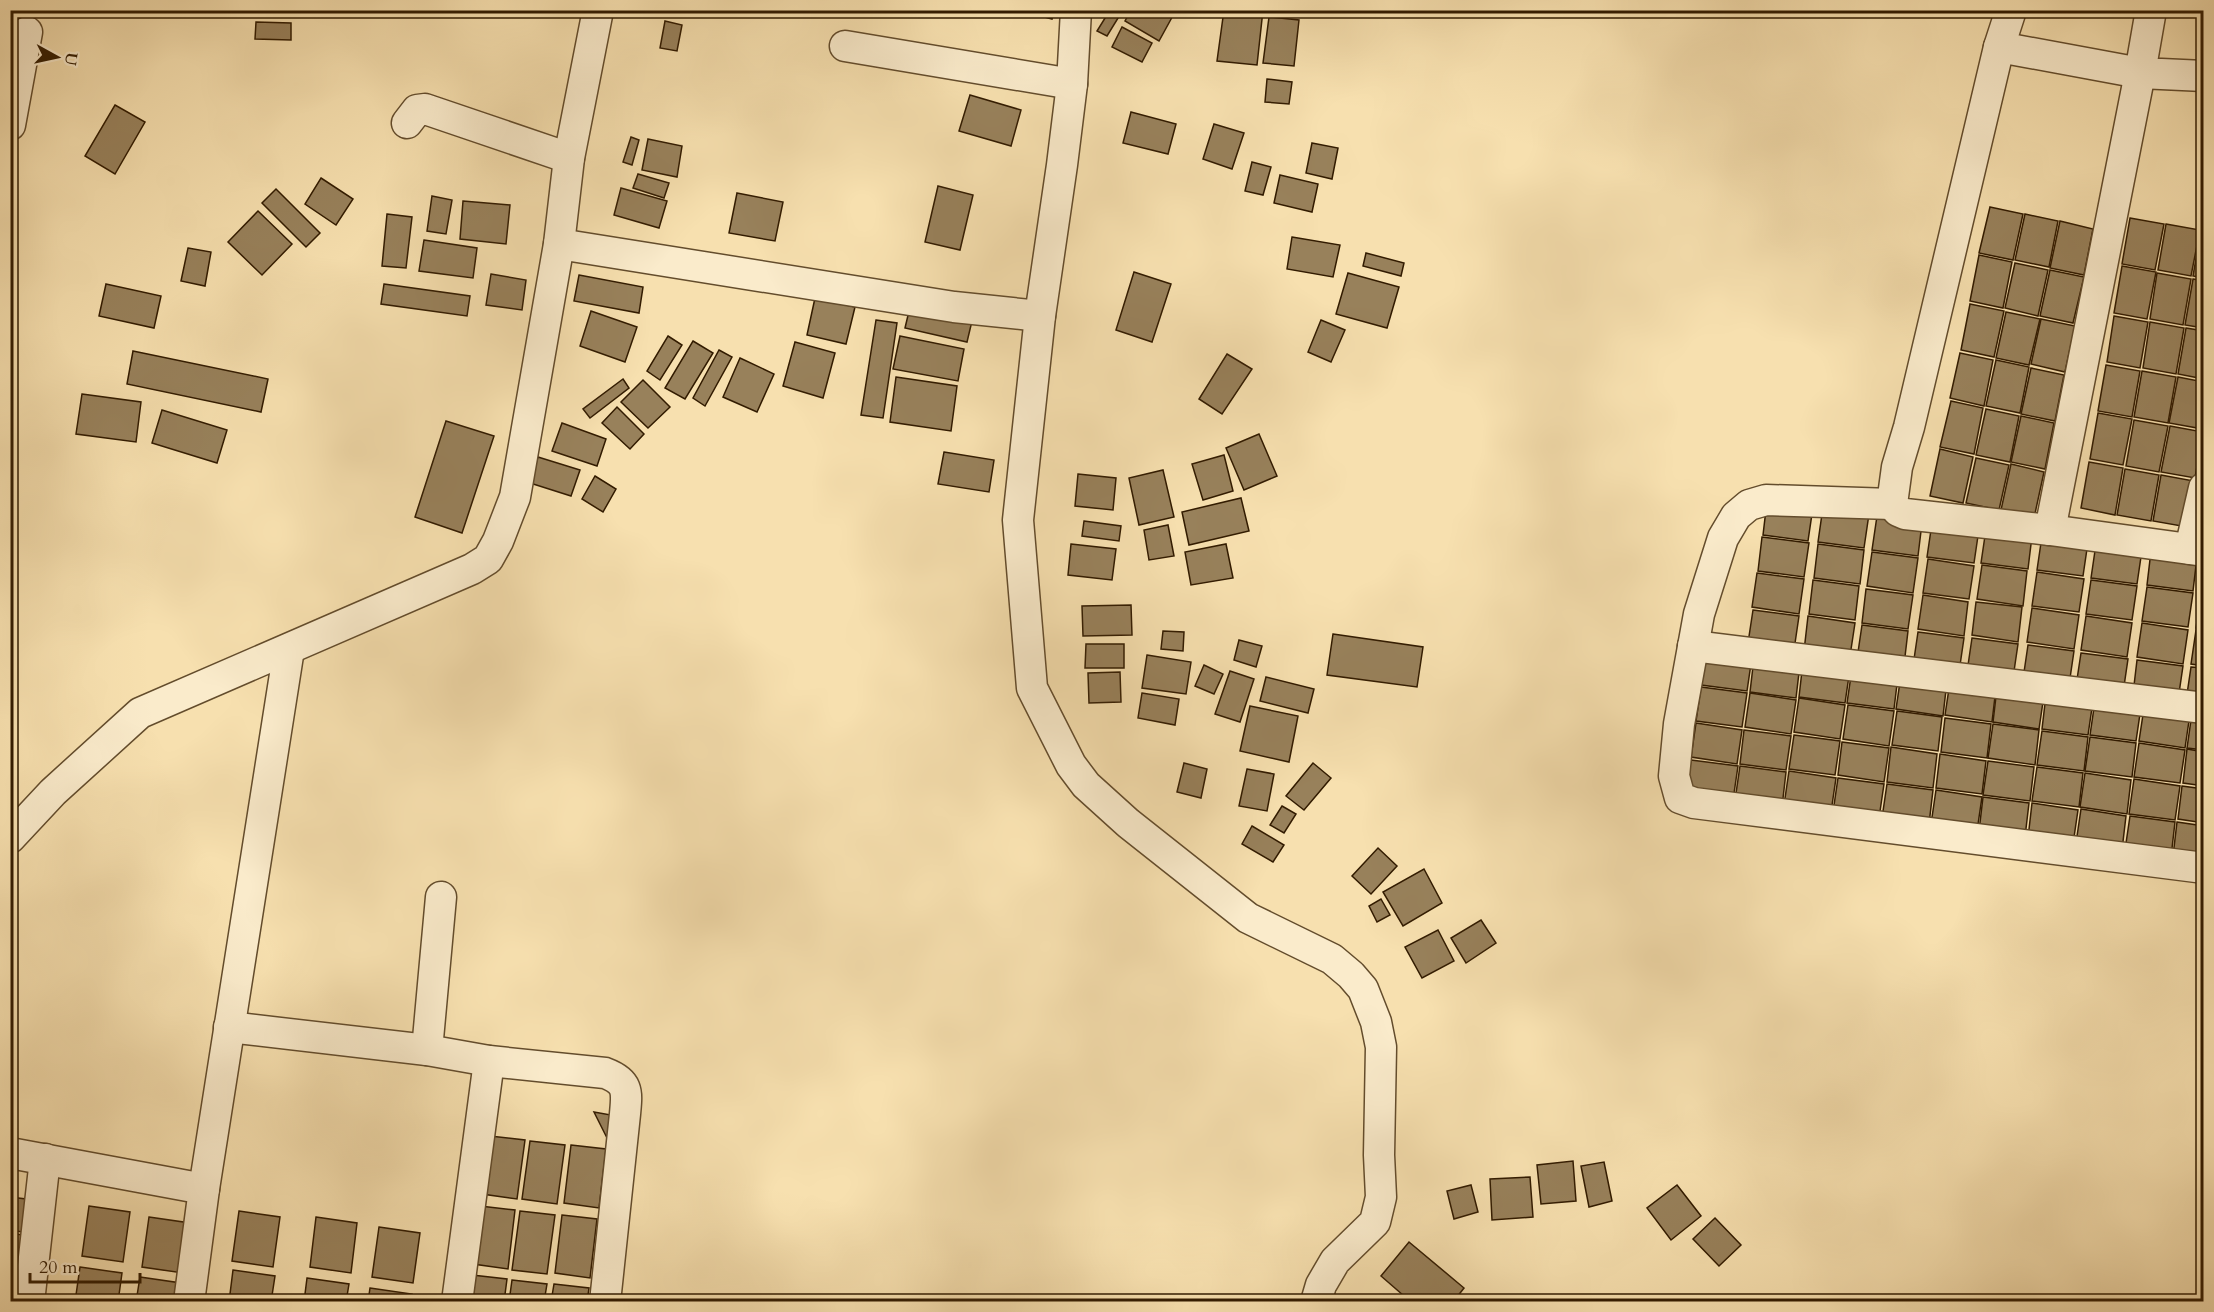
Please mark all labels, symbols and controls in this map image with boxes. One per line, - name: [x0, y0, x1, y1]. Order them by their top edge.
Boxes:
- north arrow: [27, 27, 87, 87]
- text: U: [59, 51, 83, 67]
- scale bar: [30, 1246, 140, 1284]
- text: 20 m: [39, 1255, 78, 1280]

